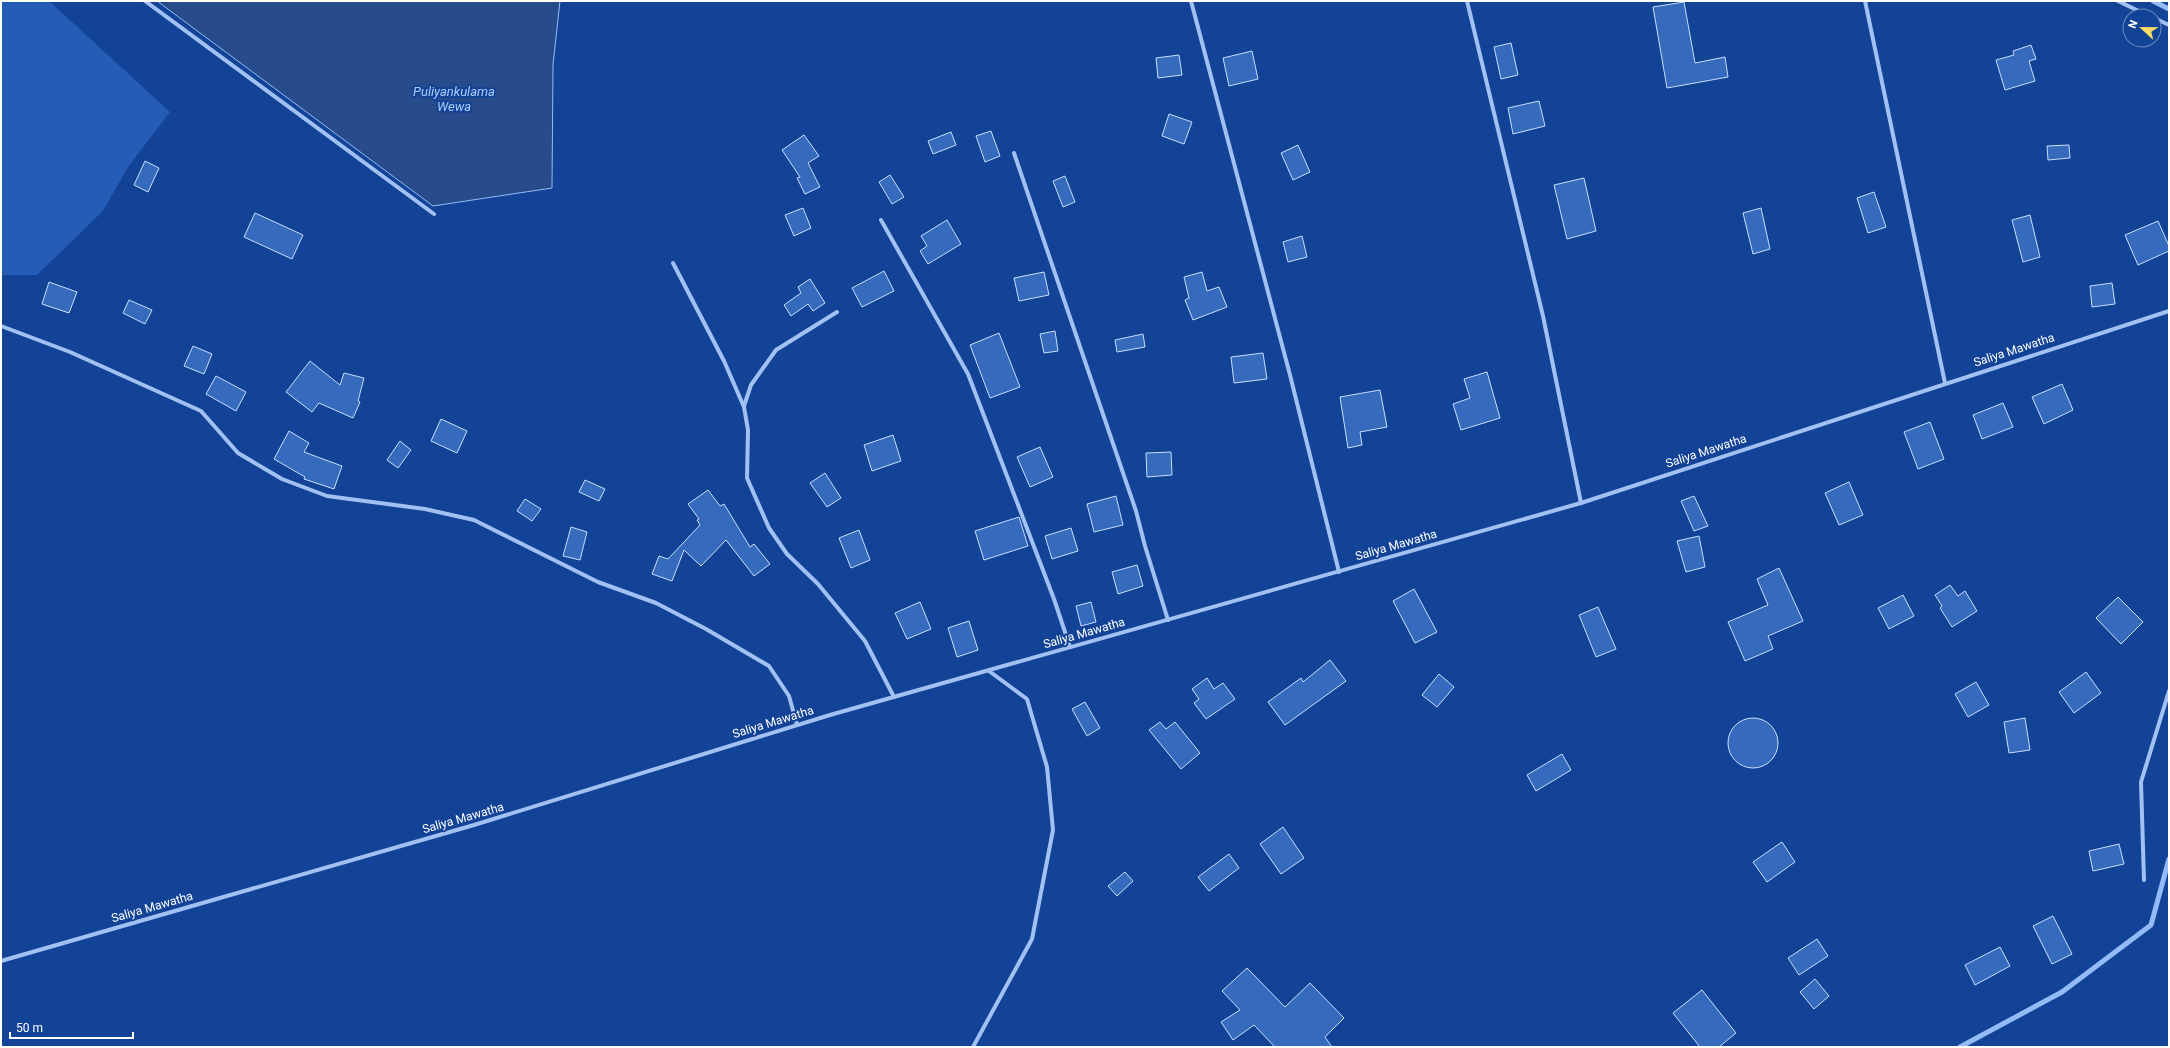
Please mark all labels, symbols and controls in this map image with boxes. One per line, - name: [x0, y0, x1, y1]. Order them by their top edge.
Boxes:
- north arrow: [2122, 8, 2162, 48]
- text: N: [2126, 18, 2141, 30]
- water label: Puliyankulama Wewa: [413, 84, 495, 114]
- street label: Saliya Mawatha: [1972, 330, 2056, 370]
- street label: Saliya Mawatha: [1664, 431, 1748, 471]
- street label: Saliya Mawatha: [1354, 527, 1438, 563]
- street label: Saliya Mawatha: [1042, 615, 1126, 651]
- street label: Saliya Mawatha: [731, 703, 815, 741]
- street label: Saliya Mawatha: [421, 800, 505, 836]
- street label: Saliya Mawatha: [110, 889, 194, 925]
- scale bar: [10, 1014, 133, 1040]
- text: 50 m: [16, 1021, 43, 1035]

